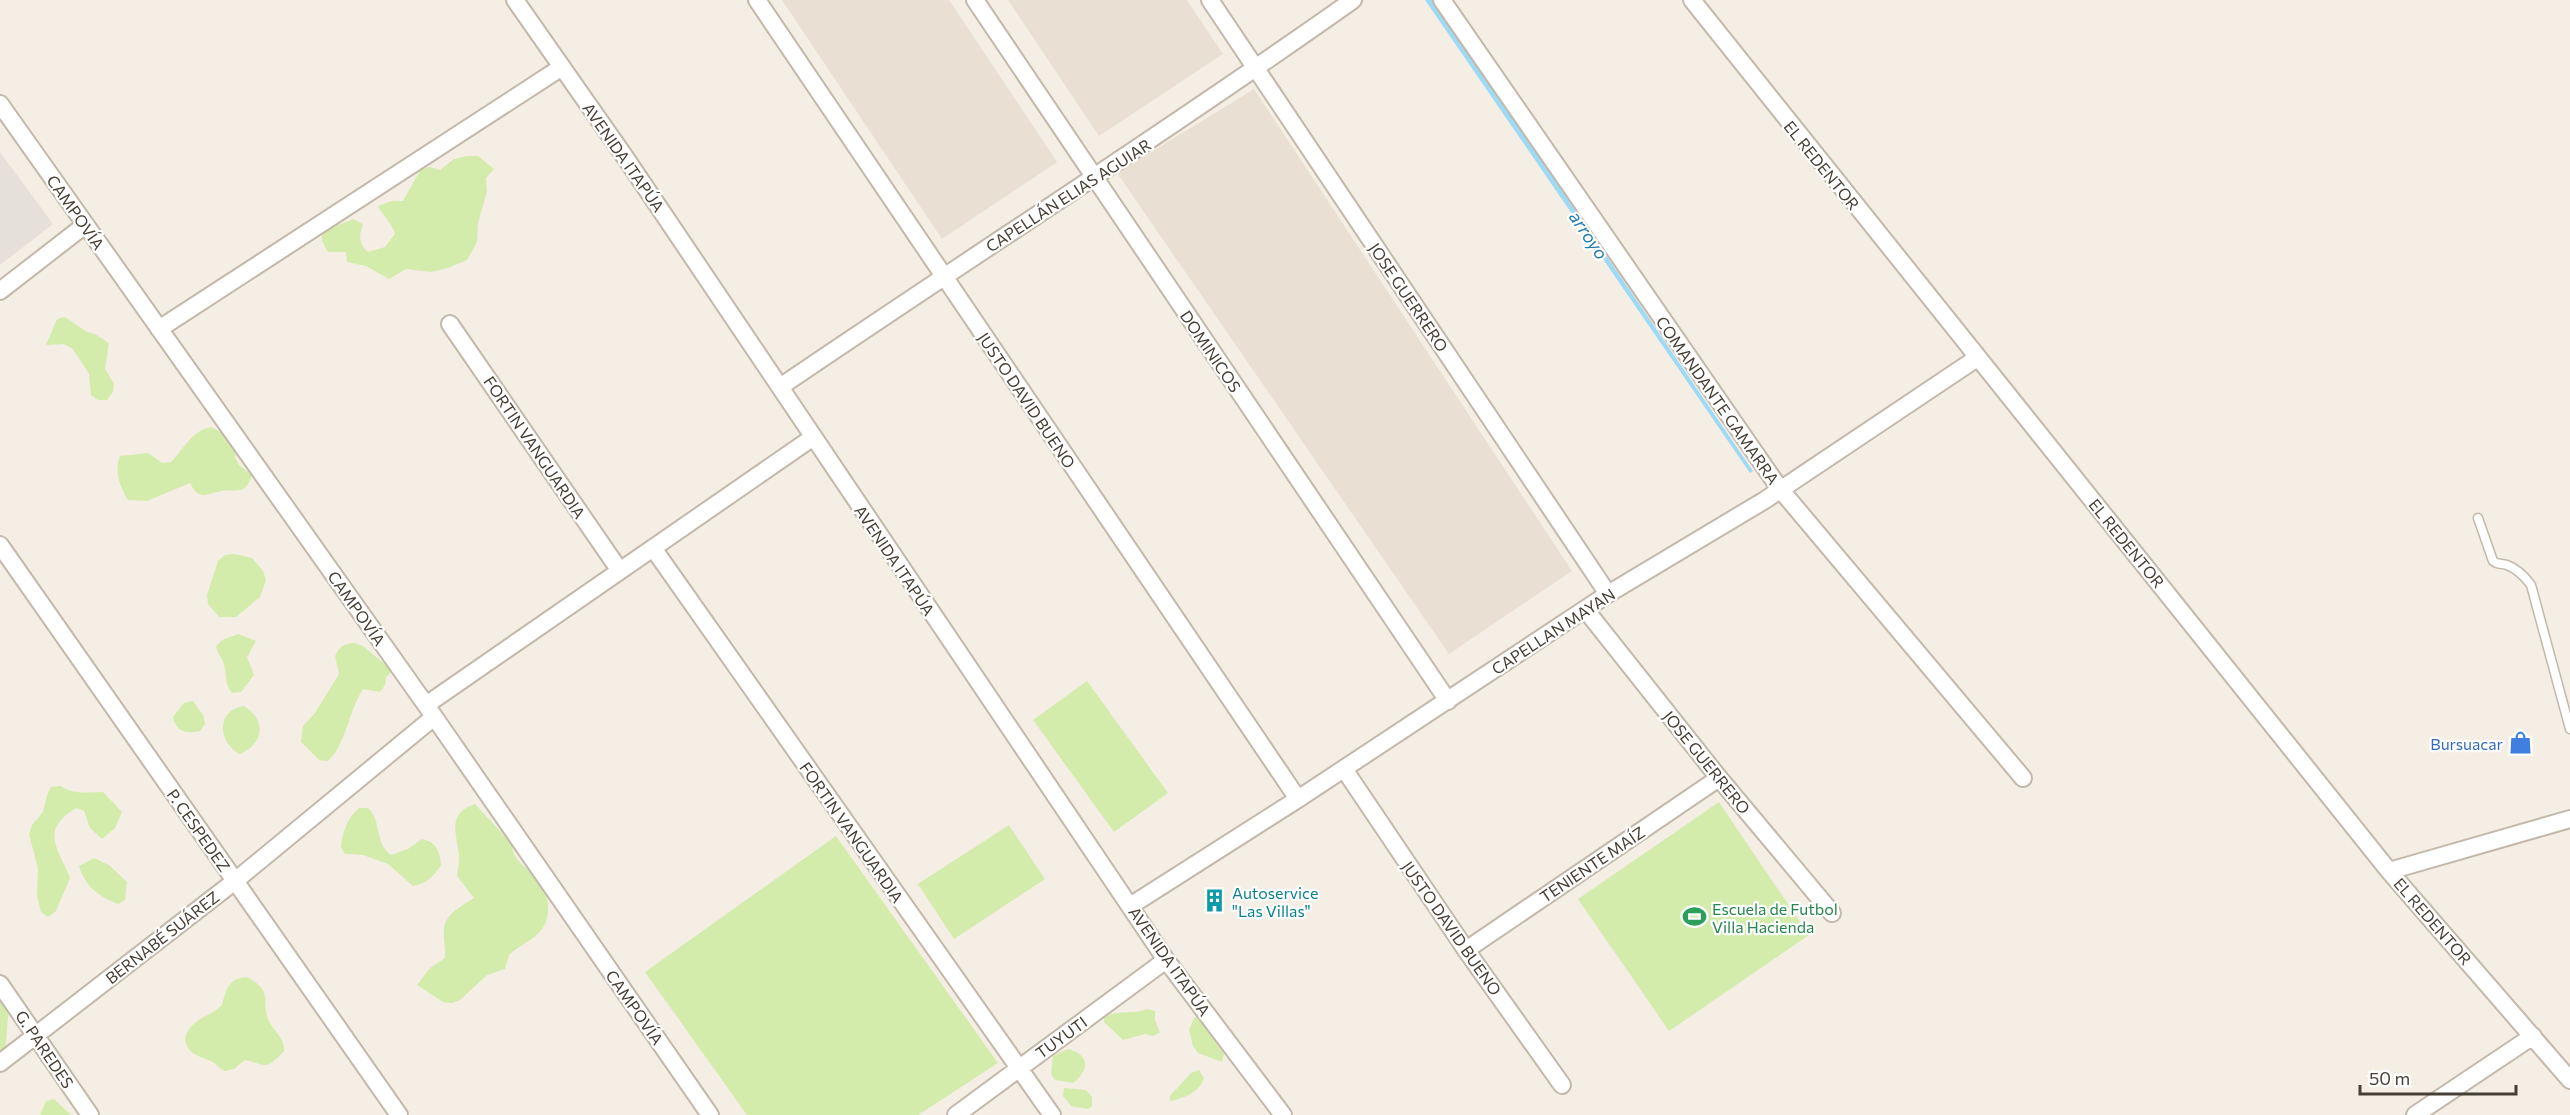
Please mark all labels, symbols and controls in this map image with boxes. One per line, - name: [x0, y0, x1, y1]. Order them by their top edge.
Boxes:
- street label: AVENIDA ITAPÚA: [579, 99, 669, 215]
- street label: EL REDENTOR: [1780, 117, 1864, 213]
- street label: CAPELLÁN ELIAS AGUIAR: [982, 134, 1154, 255]
- street label: CAMPOVÍA: [43, 171, 109, 253]
- water label: arroyo: [1565, 207, 1613, 263]
- street label: JOSE GUERRERO: [1366, 239, 1452, 355]
- street label: DOMINICOS: [1177, 307, 1245, 395]
- street label: COMANDANTE GAMARRA: [1653, 312, 1783, 488]
- street label: JUSTO DAVID BUENO: [975, 329, 1079, 471]
- street label: FORTIN VANGUARDIA: [480, 372, 590, 522]
- street label: EL REDENTOR: [2085, 495, 2169, 591]
- street label: AVENIDA ITAPÚA: [851, 501, 939, 619]
- street label: CAMPOVÍA: [324, 567, 390, 649]
- street label: CAPELLAN MAYAN: [1488, 584, 1618, 678]
- street label: JOSE GUERRERO: [1660, 707, 1754, 817]
- shop icon: Bursuacar: [2508, 730, 2534, 756]
- place label: Bursuacar: [2430, 734, 2504, 753]
- street label: FORTIN VANGUARDIA: [796, 758, 908, 906]
- street label: P. CESPEDEZ: [163, 785, 235, 875]
- street label: TENIENTE MAÍZ: [1536, 822, 1648, 906]
- street label: JUSTO DAVID BUENO: [1398, 857, 1506, 999]
- street label: EL REDENTOR: [2390, 874, 2476, 969]
- place label: Autoservice "Las Villas": [1232, 883, 1318, 920]
- street label: BERNABÉ SUÁREZ: [101, 887, 223, 987]
- building icon: Autoservice "Las Villas": [1201, 888, 1227, 914]
- place label: Escuela de Futbol Villa Hacienda: [1712, 899, 1838, 936]
- street label: AVENIDA ITAPÚA: [1125, 903, 1215, 1019]
- sports icon: Escuela de Futbol Villa Hacienda: [1681, 904, 1707, 930]
- street label: CAMPOVÍA: [602, 966, 668, 1048]
- street label: G. PAREDES: [12, 1007, 78, 1091]
- street label: TUYUTI: [1032, 1012, 1090, 1062]
- scale bar: [2360, 1058, 2516, 1096]
- text: 50 m: [2369, 1067, 2410, 1089]

